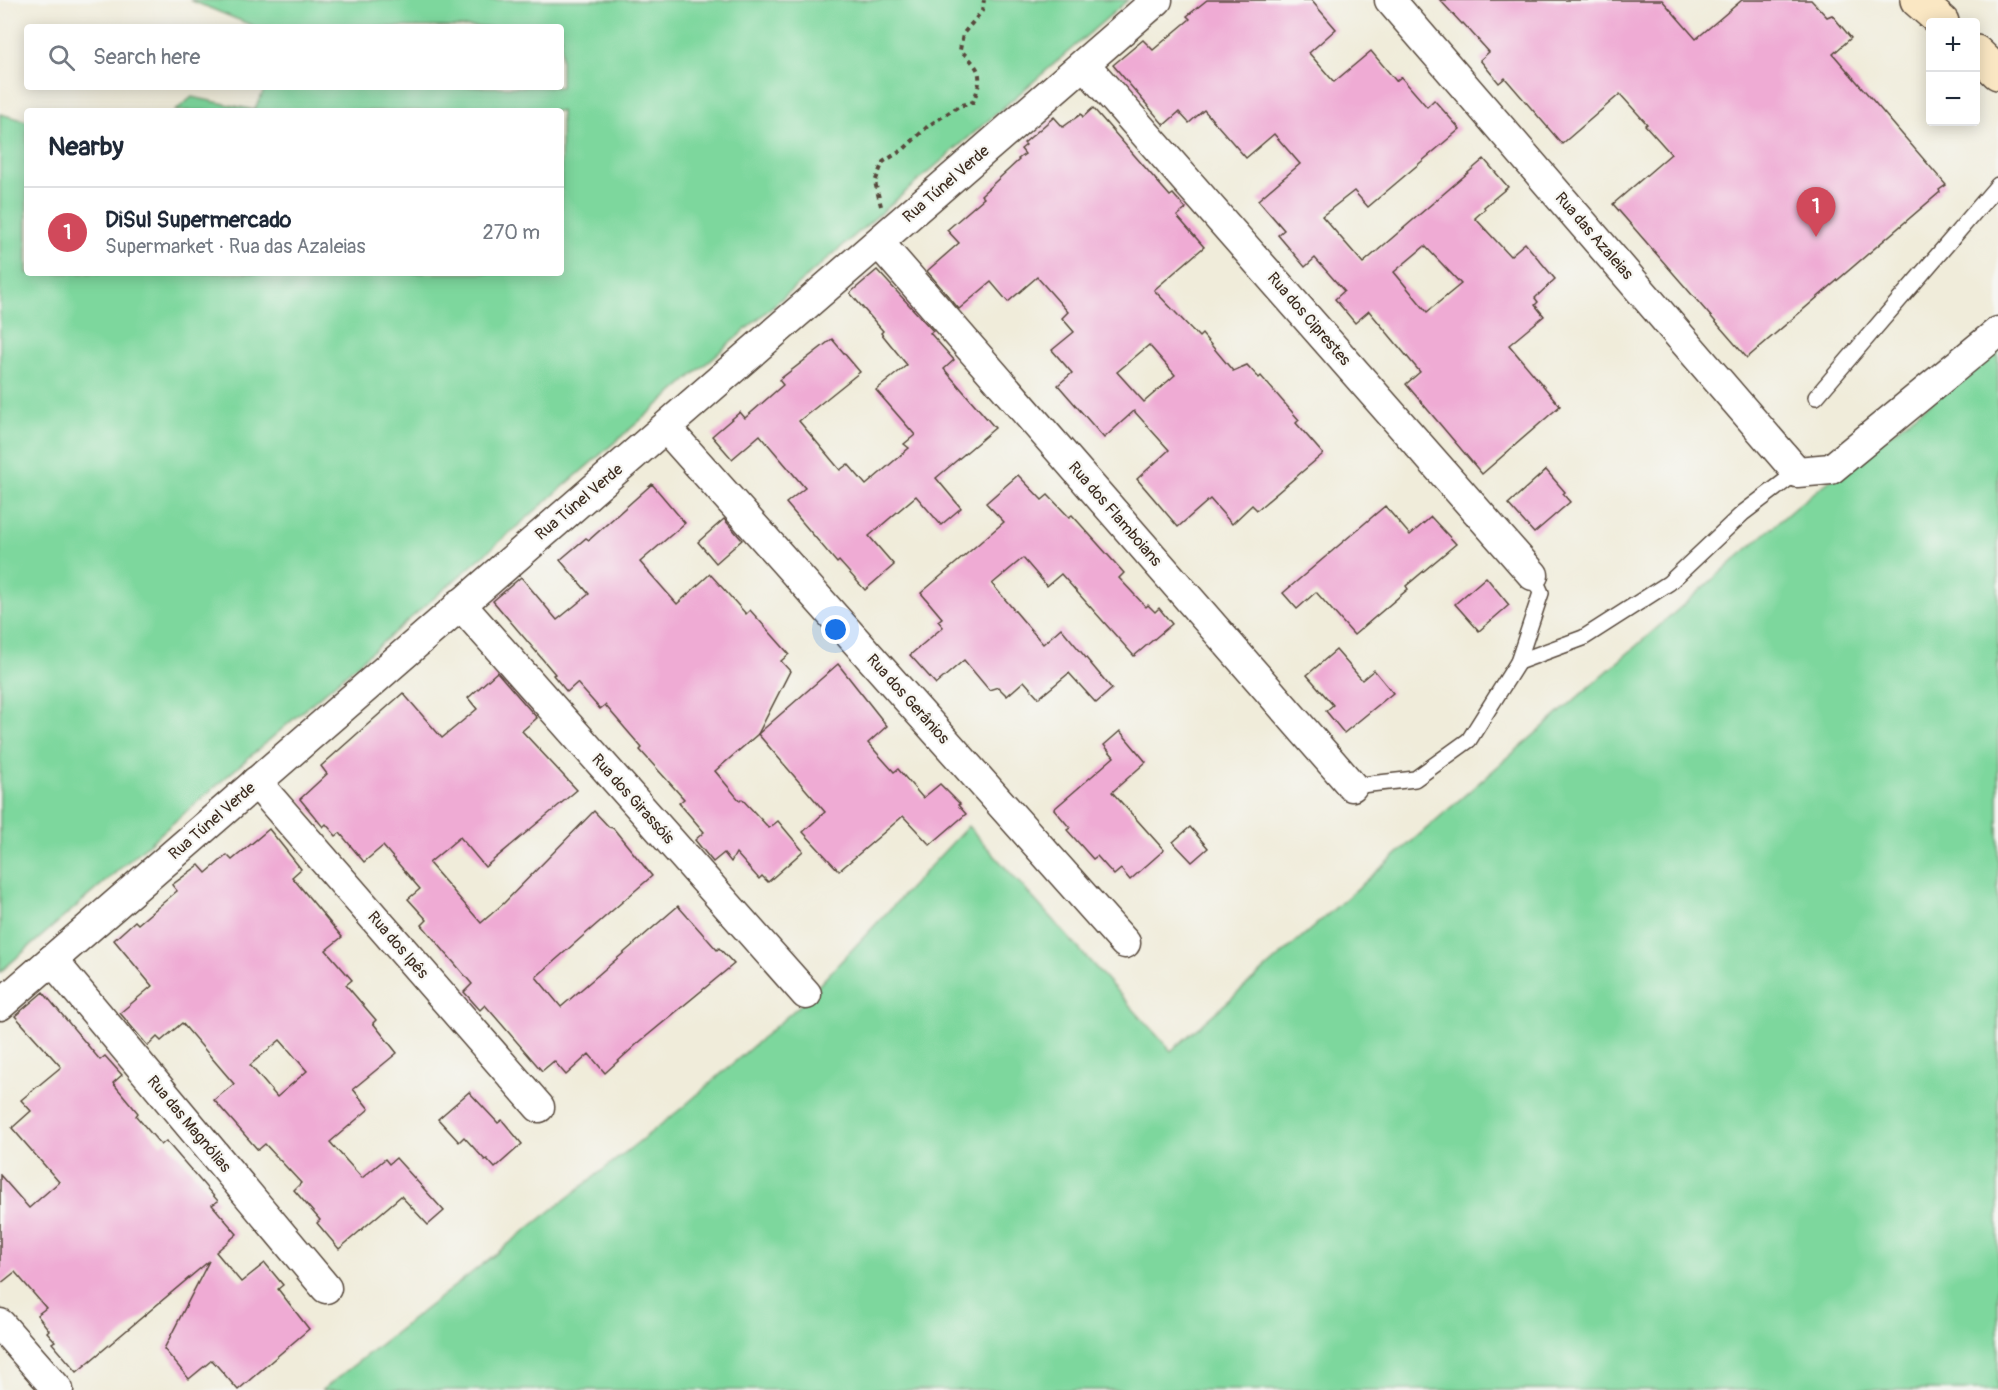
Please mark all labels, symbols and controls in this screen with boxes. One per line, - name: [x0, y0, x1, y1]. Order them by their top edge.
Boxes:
- map controls: [1926, 18, 1980, 126]
- button: +: [1926, 18, 1980, 72]
- search box: [24, 24, 564, 90]
- icon: search: [45, 41, 78, 74]
- text: Search here: [93, 43, 200, 71]
- button: −: [1926, 72, 1980, 126]
- text: Nearby: [48, 131, 124, 163]
- street label: Rua Túnel Verde: [899, 141, 994, 227]
- street label: Rua das Azaleias: [1551, 188, 1637, 284]
- pin: 1: [1796, 188, 1836, 237]
- text: DiSul Supermercado: [105, 206, 291, 234]
- text: 1: [64, 220, 71, 245]
- text: 270 m: [482, 220, 540, 245]
- text: Supermarket · Rua das Azaleias: [105, 234, 365, 259]
- street label: Rua dos Ciprestes: [1263, 268, 1355, 370]
- street label: Rua dos Flamboians: [1064, 458, 1166, 570]
- street label: Rua Túnel Verde: [531, 459, 627, 544]
- your location: [821, 615, 850, 644]
- street label: Rua dos Gerânios: [862, 650, 954, 748]
- street label: Rua dos Girassóis: [587, 750, 679, 848]
- street label: Rua Túnel Verde: [165, 778, 260, 864]
- street label: Rua dos Ipês: [363, 907, 433, 983]
- street label: Rua das Magnólias: [143, 1072, 235, 1176]

